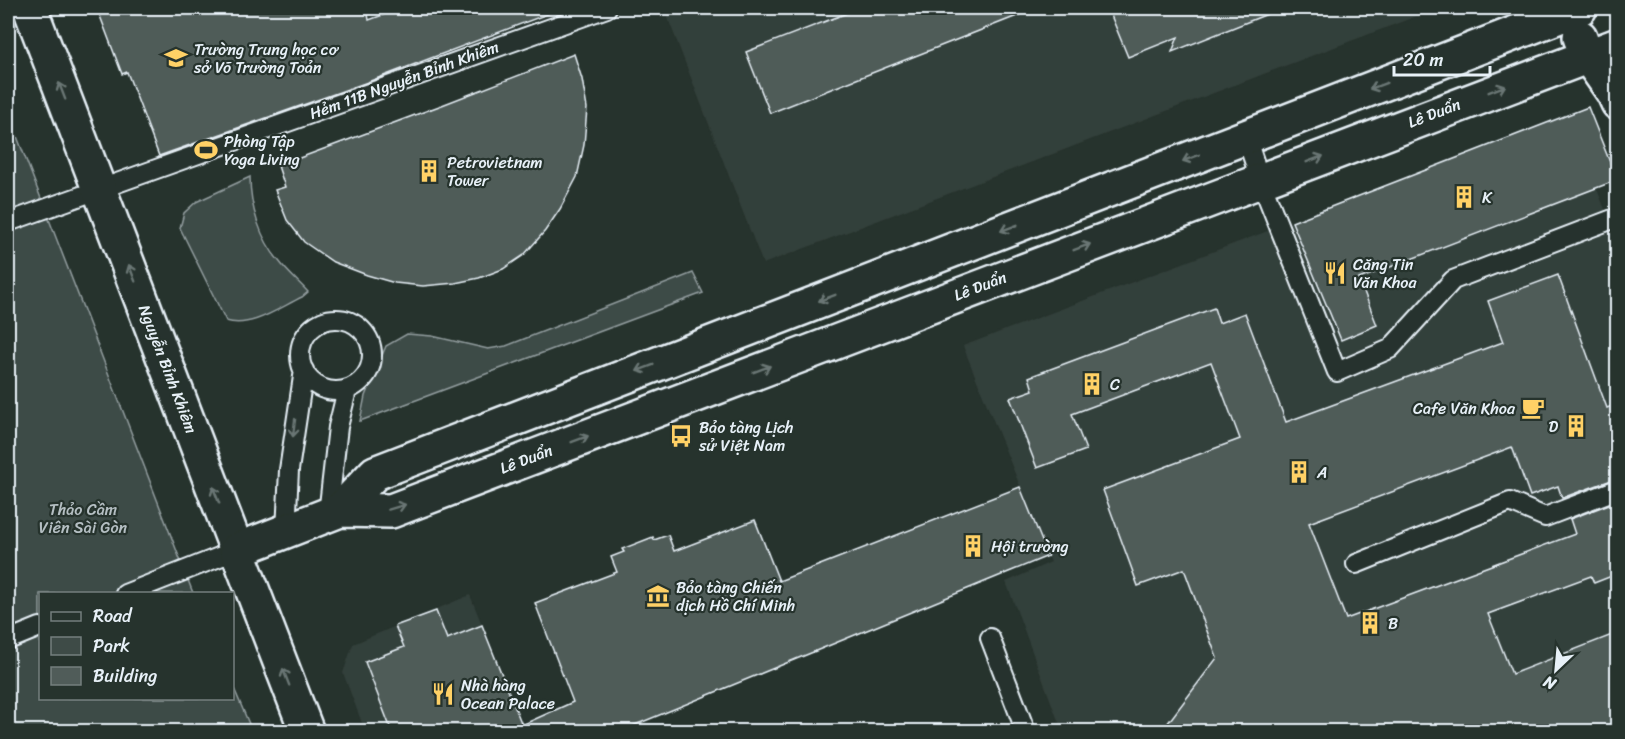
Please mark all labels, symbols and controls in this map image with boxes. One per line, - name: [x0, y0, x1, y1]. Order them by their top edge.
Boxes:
- street label: Hẻm 11B Nguyễn Bỉnh Khiêm: [305, 32, 503, 128]
- place label: Trường Trung học cơ sở Võ Trường Toản: [193, 35, 340, 82]
- scale bar: [1394, 39, 1490, 77]
- text: 20 m: [1403, 44, 1443, 76]
- school or university icon: Trường Trung học cơ sở Võ Trường Toản: [163, 45, 189, 71]
- one-way arrow: [1369, 81, 1388, 92]
- one-way arrow: [56, 83, 67, 101]
- one-way arrow: [1487, 83, 1506, 94]
- street label: Lê Duẩn: [1403, 90, 1465, 136]
- place label: Phòng Tập Yoga Living: [224, 127, 300, 174]
- sports icon: Phòng Tập Yoga Living: [193, 137, 219, 163]
- place label: Petrovietnam Tower: [447, 148, 543, 195]
- one-way arrow: [1305, 152, 1323, 163]
- one-way arrow: [1182, 153, 1201, 164]
- building icon: Petrovietnam Tower: [416, 158, 442, 184]
- place label: K: [1482, 183, 1493, 212]
- building icon: K: [1451, 184, 1477, 210]
- one-way arrow: [1000, 223, 1019, 234]
- one-way arrow: [1072, 241, 1090, 252]
- place label: Căng Tin Văn Khoa: [1353, 250, 1417, 297]
- restaurant icon: Căng Tin Văn Khoa: [1322, 260, 1348, 286]
- street label: Lê Duẩn: [949, 263, 1011, 309]
- one-way arrow: [126, 265, 137, 283]
- one-way arrow: [819, 293, 837, 304]
- street label: Nguyễn Bỉnh Khiêm: [130, 300, 206, 438]
- one-way arrow: [637, 363, 655, 374]
- one-way arrow: [752, 363, 771, 374]
- place label: C: [1110, 370, 1120, 399]
- building icon: C: [1079, 371, 1105, 397]
- place label: Cafe Văn Khoa: [1413, 394, 1516, 423]
- cafe icon: Cafe Văn Khoa: [1520, 395, 1546, 421]
- place label: D: [1548, 412, 1558, 441]
- place label: Bảo tàng Lịch sử Việt Nam: [698, 413, 793, 460]
- building icon: D: [1563, 413, 1589, 439]
- one-way arrow: [289, 418, 300, 438]
- bus stop icon: Bảo tàng Lịch sử Việt Nam: [668, 423, 694, 449]
- one-way arrow: [570, 432, 589, 443]
- street label: Lê Duẩn: [495, 436, 557, 482]
- place label: A: [1316, 458, 1328, 487]
- building icon: A: [1286, 459, 1312, 485]
- one-way arrow: [210, 486, 221, 505]
- park label: Thảo Cầm Viên Sài Gòn: [39, 495, 128, 542]
- one-way arrow: [388, 501, 406, 512]
- place label: Hội trường: [991, 532, 1069, 561]
- building icon: Hội trường: [960, 533, 986, 559]
- place label: Bảo tàng Chiến dịch Hồ Chí Minh: [676, 573, 795, 620]
- museum icon: Bảo tàng Chiến dịch Hồ Chí Minh: [645, 583, 671, 609]
- legend: [39, 592, 234, 700]
- text: Road: [93, 600, 133, 632]
- place label: B: [1388, 609, 1398, 638]
- building icon: B: [1357, 610, 1383, 636]
- text: Park: [93, 630, 130, 662]
- north arrow: [1526, 640, 1586, 700]
- text: Building: [93, 660, 157, 692]
- text: N: [1537, 667, 1562, 699]
- one-way arrow: [279, 668, 290, 687]
- place label: Nhà hàng Ocean Palace: [461, 671, 555, 718]
- restaurant icon: Nhà hàng Ocean Palace: [430, 681, 456, 707]

